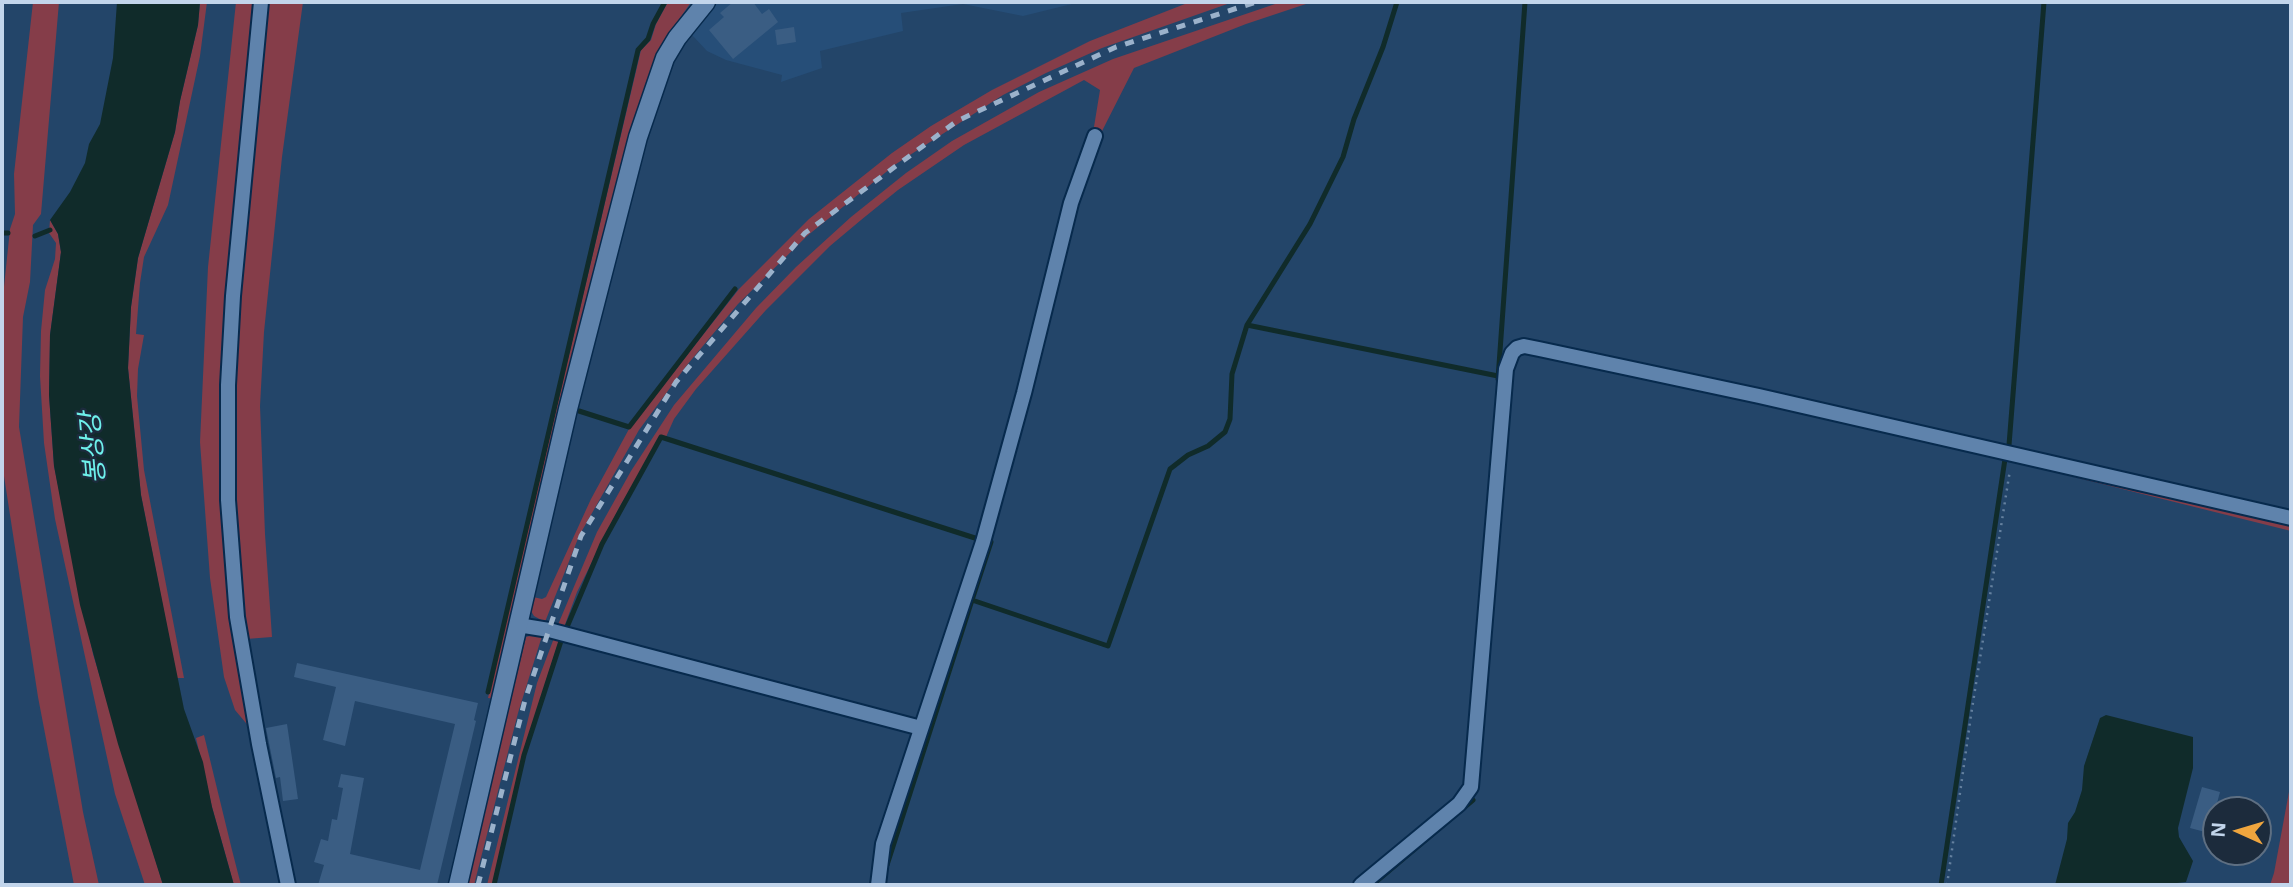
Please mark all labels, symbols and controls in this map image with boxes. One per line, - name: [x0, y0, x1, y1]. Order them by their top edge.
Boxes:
- water label: 봉상강: [75, 411, 113, 485]
- north arrow: [2202, 796, 2272, 866]
- text: N: [2205, 821, 2232, 838]

